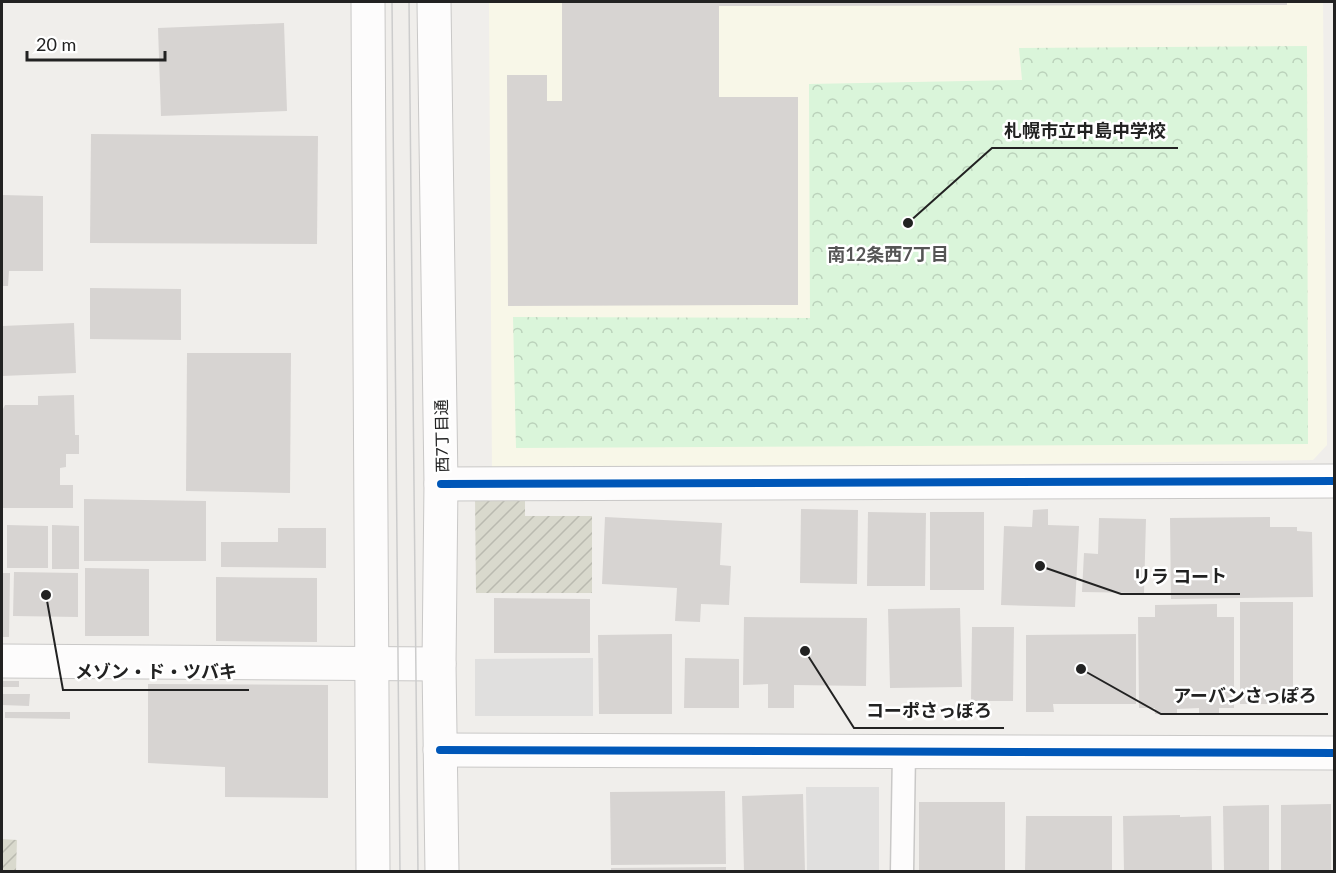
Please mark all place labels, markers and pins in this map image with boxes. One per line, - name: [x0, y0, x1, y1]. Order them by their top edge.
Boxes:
- callout: 札幌市立中島中学校: [992, 112, 1178, 148]
- callout: リラ コート: [1121, 558, 1240, 594]
- callout: メゾン・ド・ツバキ: [63, 654, 249, 690]
- callout: アーバンさっぽろ: [1161, 678, 1328, 714]
- callout: コーポさっぽろ: [854, 692, 1004, 728]

